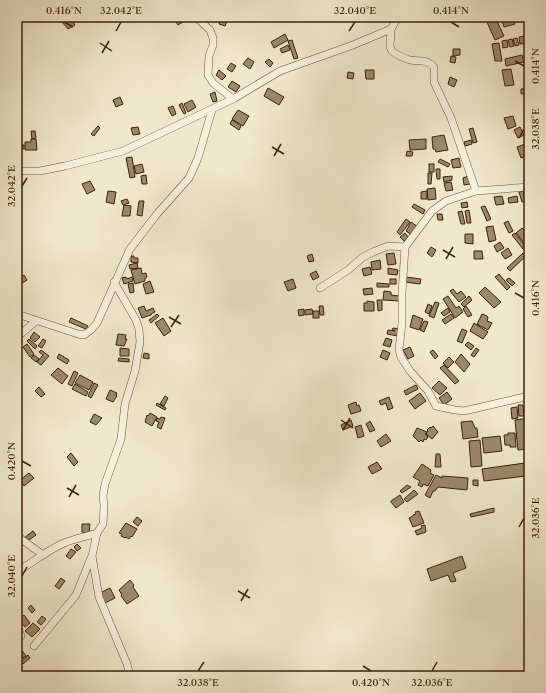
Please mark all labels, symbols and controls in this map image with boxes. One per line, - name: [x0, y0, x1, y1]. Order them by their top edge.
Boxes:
- text: 0.416°N: [46, 4, 82, 17]
- text: 32.042°E: [100, 4, 142, 17]
- text: 32.040°E: [334, 4, 376, 17]
- text: 0.414°N: [433, 4, 469, 17]
- text: 0.414°N: [529, 48, 542, 84]
- text: 32.038°E: [529, 108, 542, 150]
- text: 32.042°E: [5, 165, 18, 207]
- text: 0.416°N: [529, 280, 542, 316]
- text: 0.420°N: [5, 442, 18, 480]
- text: 32.036°E: [529, 497, 542, 539]
- text: 32.040°E: [5, 555, 18, 597]
- text: 32.038°E: [177, 676, 219, 689]
- text: 0.420°N: [352, 676, 390, 689]
- text: 32.036°E: [411, 676, 453, 689]

